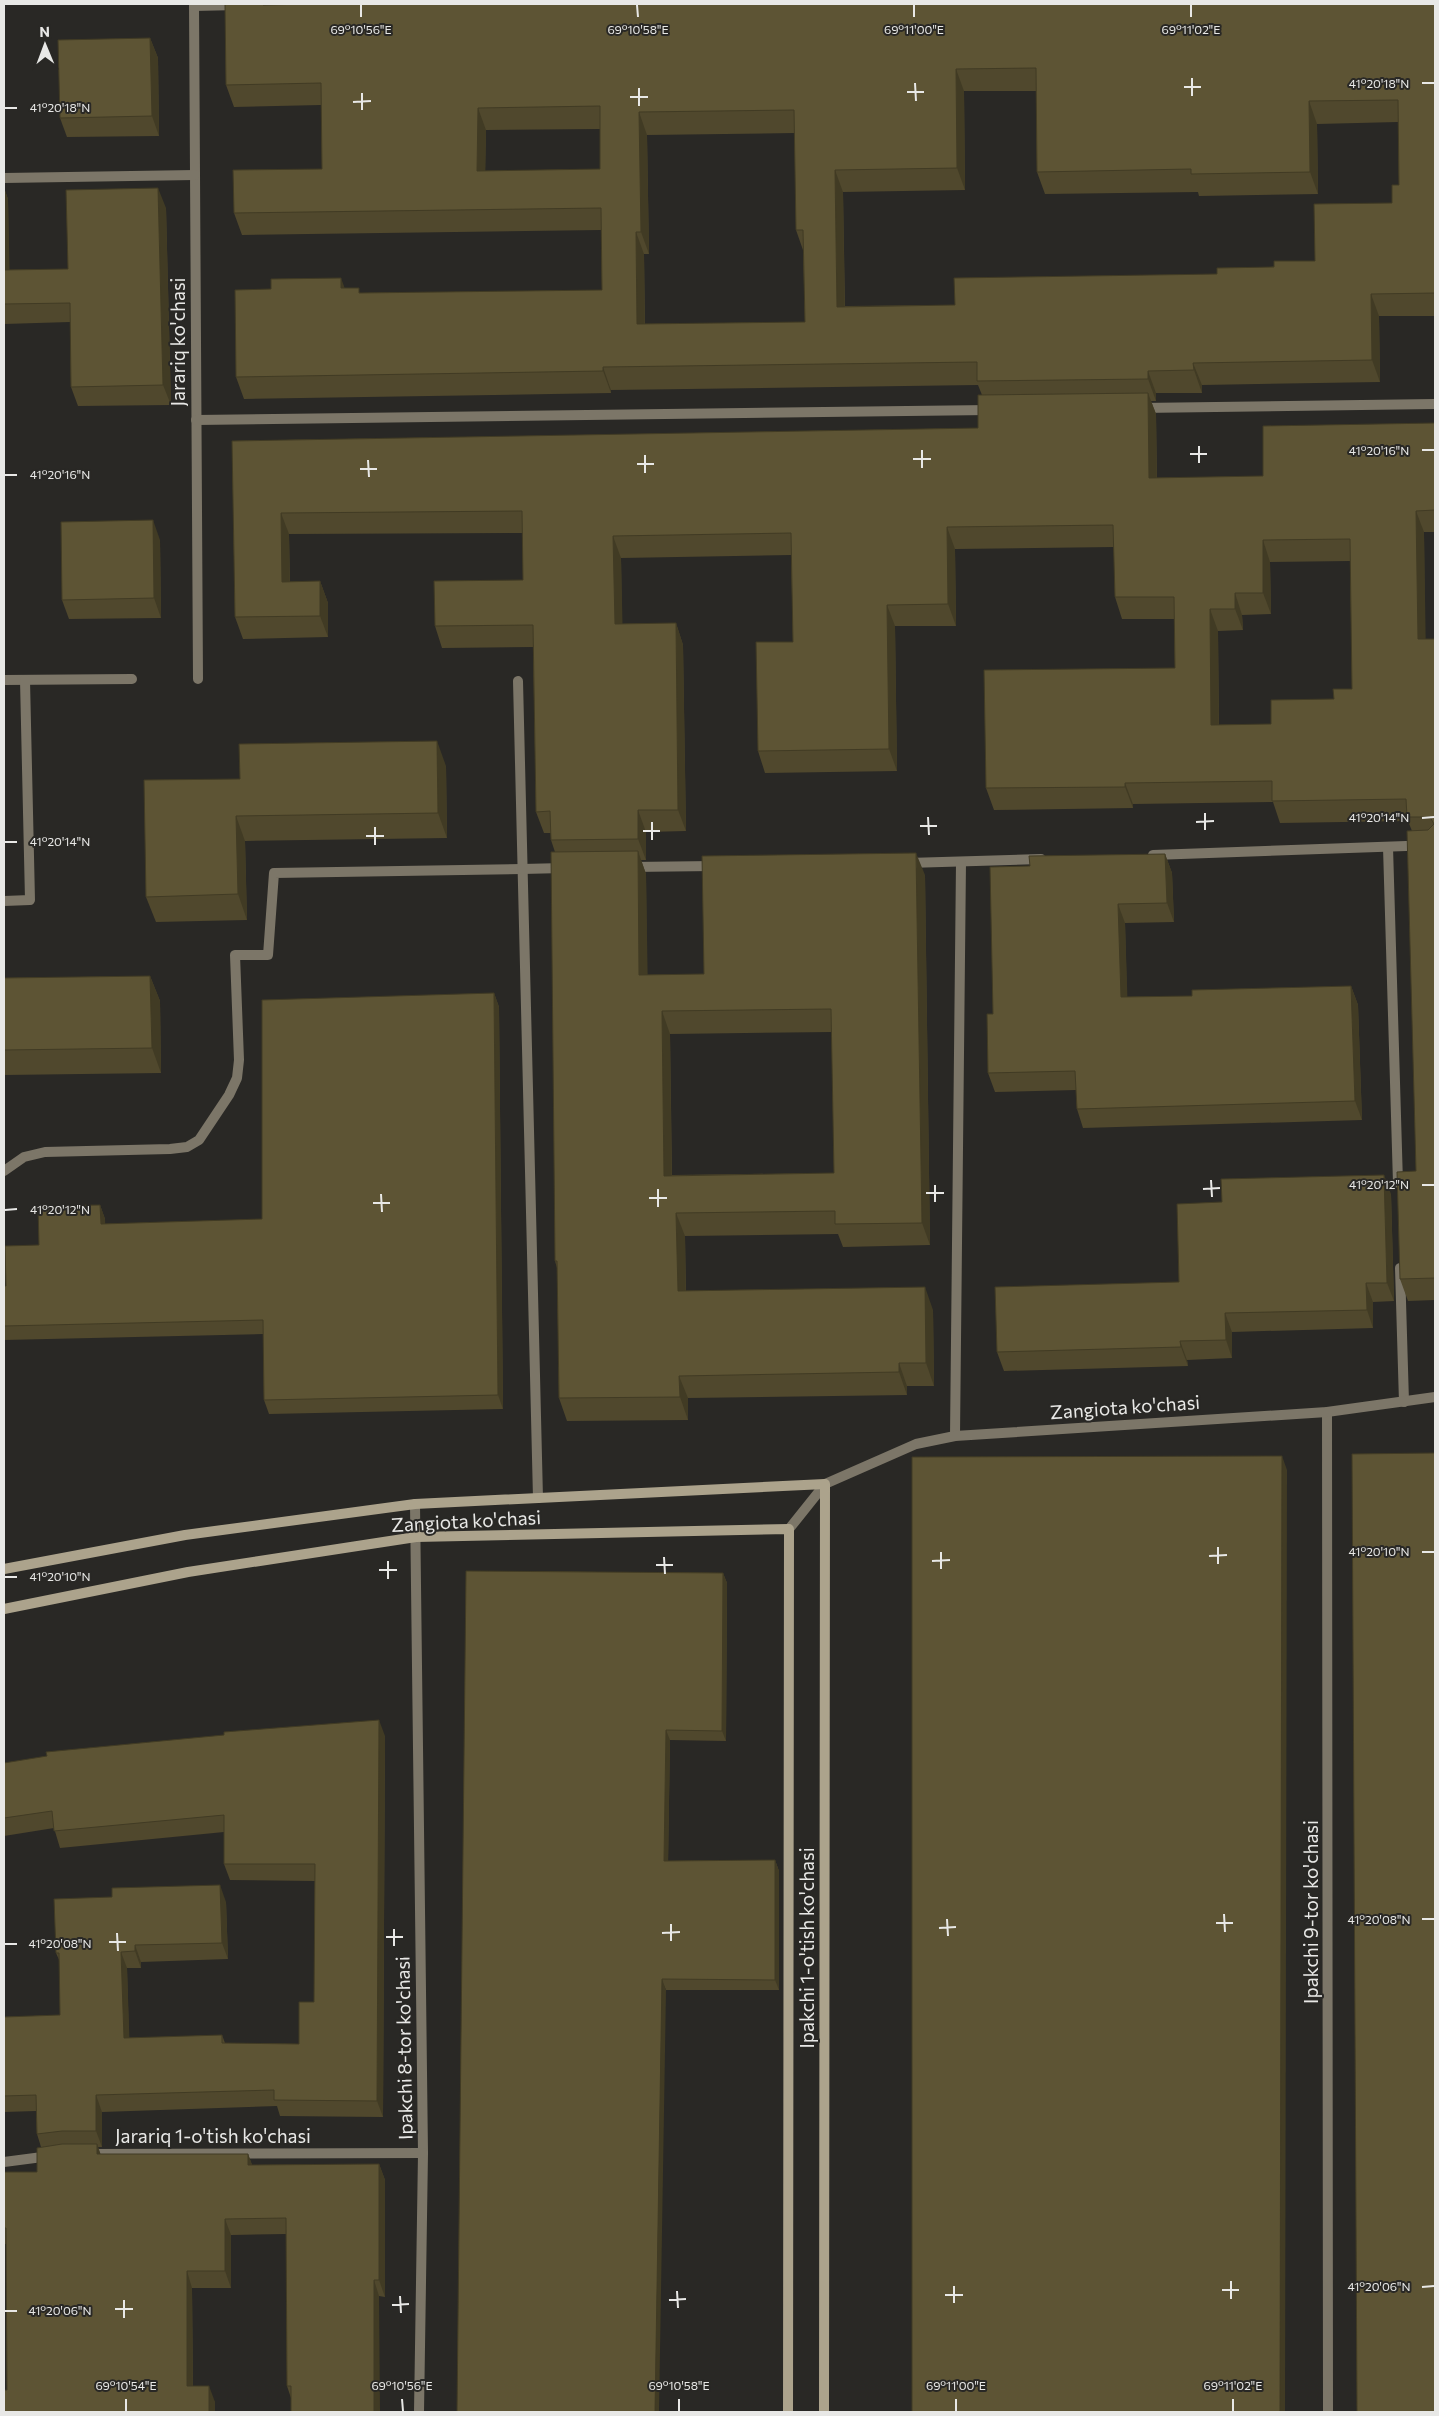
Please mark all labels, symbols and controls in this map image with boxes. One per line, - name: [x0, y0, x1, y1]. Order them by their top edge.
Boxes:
- north arrow: [20, 20, 70, 70]
- text: 69°10'56"E: [330, 22, 392, 36]
- text: 69°10'58"E: [607, 22, 669, 36]
- text: 69°11'00"E: [884, 22, 944, 36]
- text: 69°11'02"E: [1162, 22, 1220, 36]
- text: N: [39, 23, 50, 40]
- text: 41°20'18"N: [1349, 76, 1409, 90]
- text: 41°20'18"N: [30, 100, 90, 114]
- street label: Jarariq ko'chasi: [166, 278, 189, 406]
- text: 41°20'16"N: [1349, 443, 1409, 457]
- text: 41°20'16"N: [30, 467, 90, 481]
- text: 41°20'14"N: [1349, 810, 1409, 824]
- text: 41°20'14"N: [30, 834, 90, 848]
- text: 41°20'12"N: [1349, 1177, 1409, 1191]
- text: 41°20'12"N: [30, 1202, 90, 1216]
- street label: Zangiota ko'chasi: [1049, 1390, 1201, 1423]
- street label: Zangiota ko'chasi: [390, 1505, 542, 1536]
- text: 41°20'10"N: [1348, 1544, 1410, 1558]
- text: 41°20'10"N: [29, 1569, 91, 1583]
- street label: Ipakchi 9-tor ko'chasi: [1299, 1820, 1322, 2004]
- street label: Ipakchi 1-o'tish ko'chasi: [795, 1847, 818, 2049]
- text: 41°20'08"N: [1347, 1912, 1411, 1926]
- text: 41°20'08"N: [28, 1936, 92, 1950]
- street label: Ipakchi 8-tor ko'chasi: [390, 1956, 417, 2140]
- street label: Jarariq 1-o'tish ko'chasi: [115, 2124, 311, 2147]
- text: 41°20'06"N: [1347, 2279, 1411, 2293]
- text: 41°20'06"N: [28, 2303, 92, 2317]
- text: 69°10'54"E: [95, 2378, 157, 2392]
- text: 69°10'56"E: [371, 2378, 433, 2392]
- text: 69°10'58"E: [648, 2378, 710, 2392]
- text: 69°11'00"E: [926, 2378, 986, 2392]
- text: 69°11'02"E: [1204, 2378, 1262, 2392]

